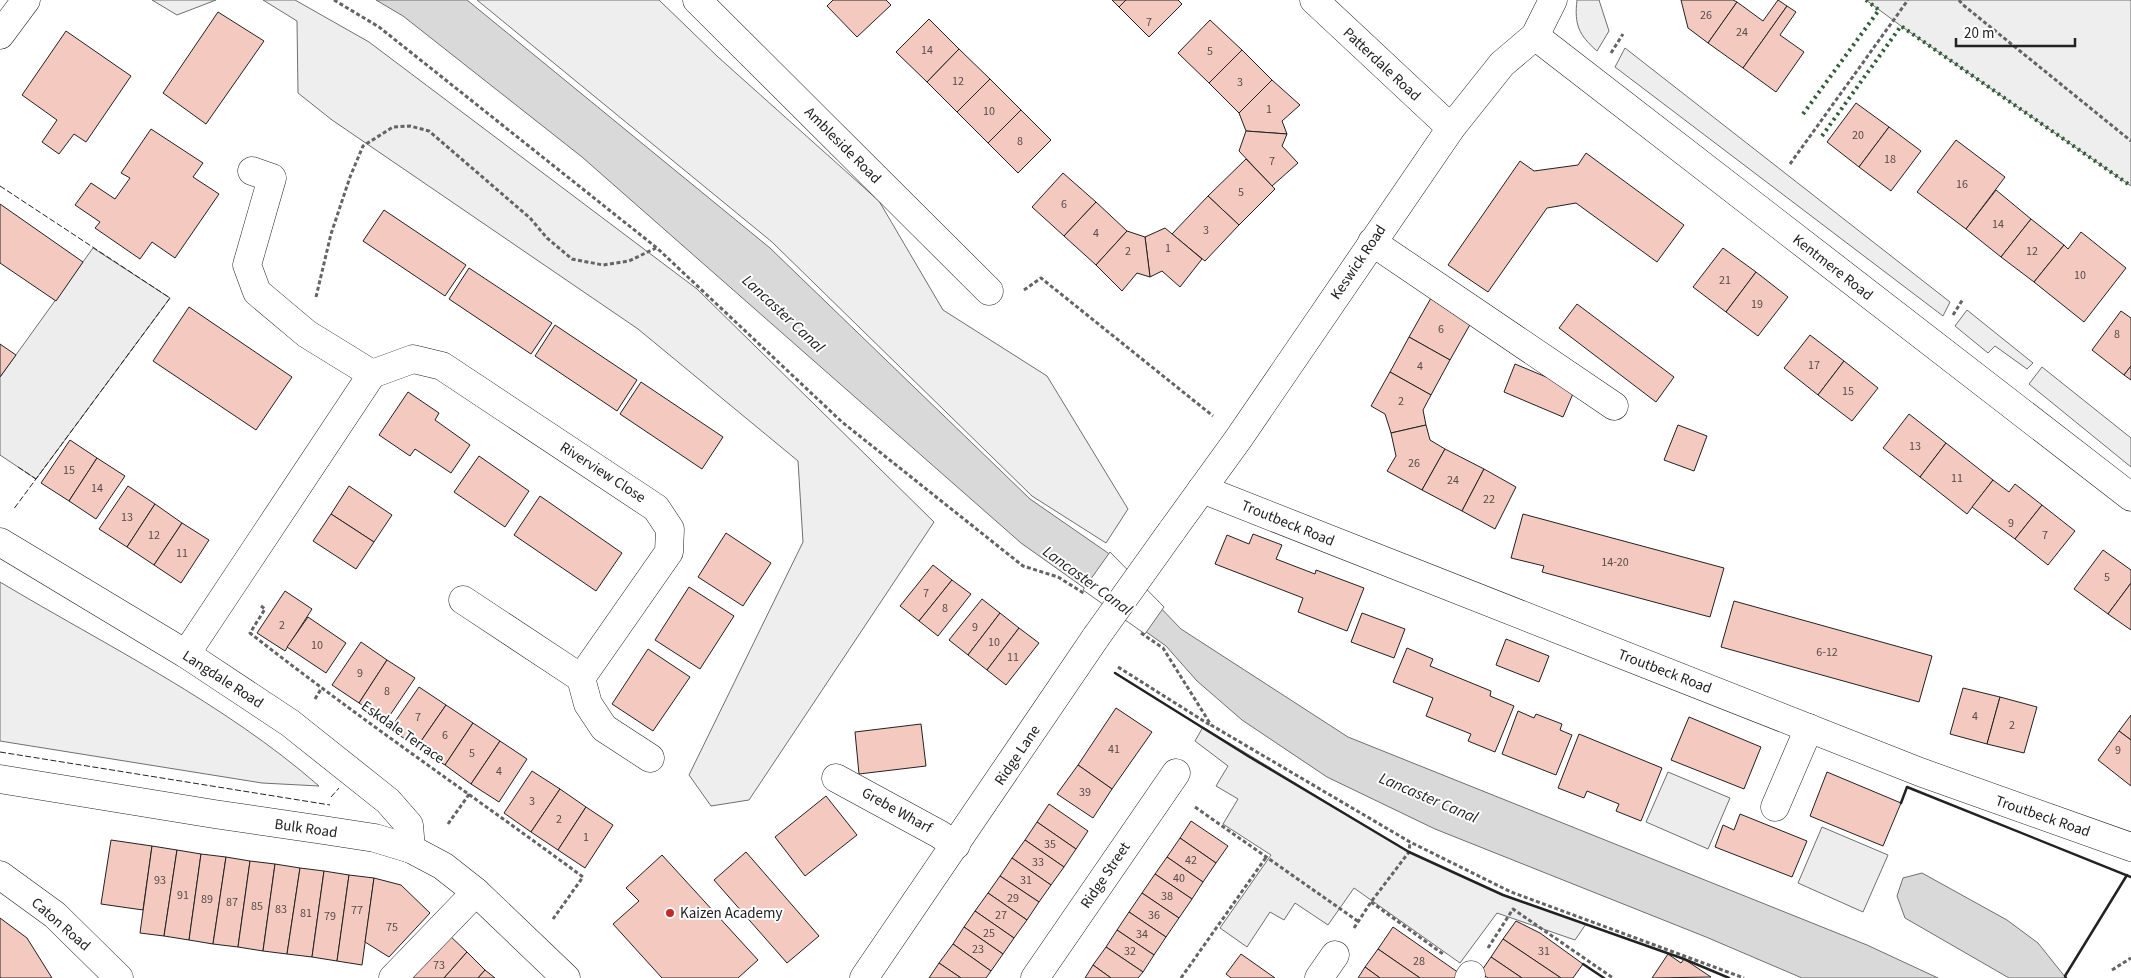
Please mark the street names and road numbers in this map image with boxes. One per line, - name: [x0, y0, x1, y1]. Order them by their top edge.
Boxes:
- street label: Patterdale Road: [1338, 23, 1425, 106]
- street label: Ambleside Road: [799, 102, 886, 189]
- street label: Keswick Road: [1326, 221, 1391, 304]
- street label: Kentmere Road: [1788, 229, 1877, 305]
- street label: Riverview Close: [556, 437, 650, 508]
- street label: Troutbeck Road: [1238, 495, 1338, 552]
- street label: Troutbeck Road: [1615, 644, 1715, 699]
- street label: Langdale Road: [178, 645, 267, 713]
- street label: Eskdale Terrace: [357, 696, 449, 769]
- street label: Ridge Lane: [989, 721, 1045, 790]
- street label: Grebe Wharf: [858, 782, 936, 839]
- street label: Troutbeck Road: [1993, 790, 2093, 843]
- street label: Bulk Road: [273, 814, 339, 843]
- street label: Ridge Street: [1075, 838, 1135, 913]
- street label: Caton Road: [26, 893, 95, 956]

